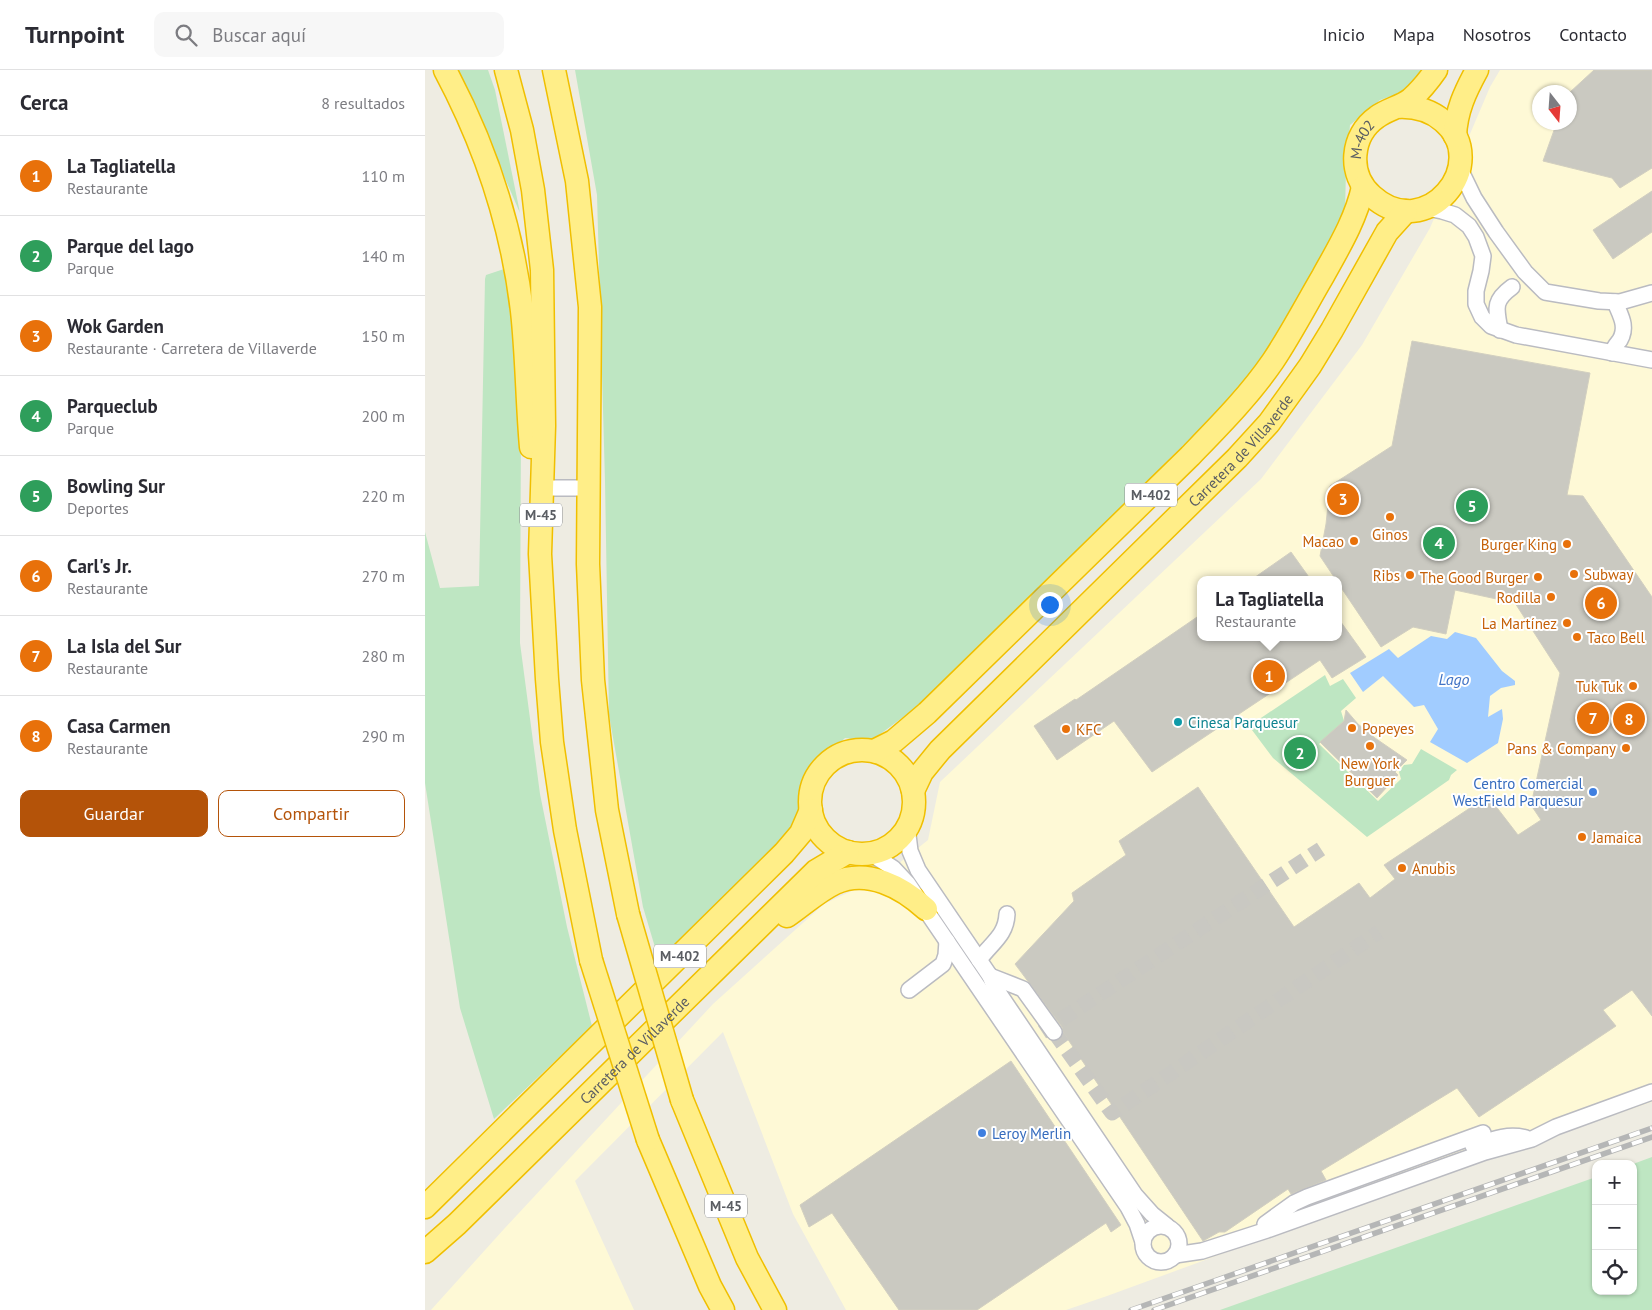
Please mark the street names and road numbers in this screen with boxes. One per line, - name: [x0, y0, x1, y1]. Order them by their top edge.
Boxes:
- street label: M-402: [1345, 115, 1378, 160]
- street label: Carretera de Villaverde: [1184, 390, 1296, 510]
- road number: M-402: [1125, 484, 1177, 506]
- road number: M-45: [520, 504, 562, 526]
- road number: M-402: [654, 944, 706, 968]
- street label: Carretera de Villaverde: [575, 992, 693, 1108]
- road number: M-45: [705, 1194, 747, 1218]

